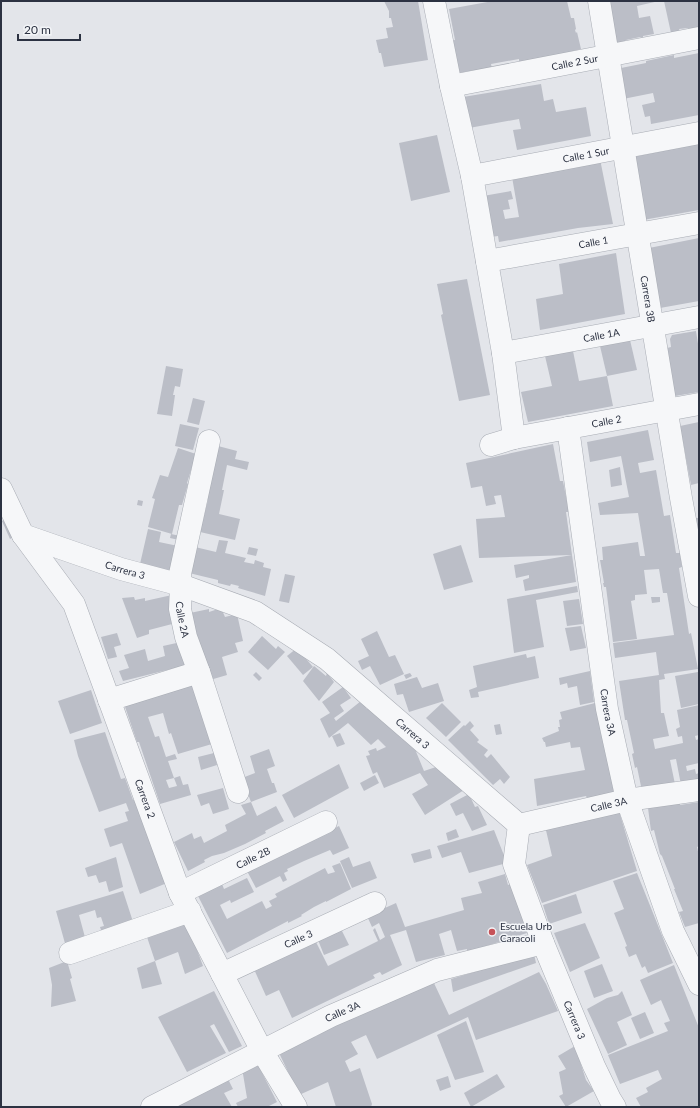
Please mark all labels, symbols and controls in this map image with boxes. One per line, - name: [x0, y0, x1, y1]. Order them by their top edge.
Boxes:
- scale bar: [18, 16, 80, 42]
- text: 20 m: [24, 22, 51, 37]
- street label: Calle 2 Sur: [550, 52, 599, 72]
- street label: Calle 1 Sur: [562, 144, 611, 165]
- street label: Calle 1: [577, 233, 609, 251]
- street label: Carrera 3B: [638, 275, 658, 323]
- street label: Calle 1A: [582, 326, 621, 344]
- street label: Calle 2: [591, 412, 622, 430]
- street label: Carrera 3: [104, 558, 147, 581]
- street label: Calle 2A: [174, 601, 192, 639]
- street label: Carrera 3A: [598, 688, 619, 737]
- street label: Carrera 3: [393, 715, 432, 751]
- street label: Carrera 2: [133, 777, 158, 820]
- street label: Calle 3A: [589, 794, 628, 814]
- street label: Calle 2B: [234, 844, 272, 871]
- place label: Escuela Urb Caracoli: [500, 920, 552, 944]
- street label: Calle 3: [282, 927, 315, 950]
- marker: Escuela Urb Caracoli: [487, 927, 497, 937]
- street label: Calle 3A: [323, 998, 362, 1024]
- street label: Carrera 3: [561, 999, 588, 1041]

